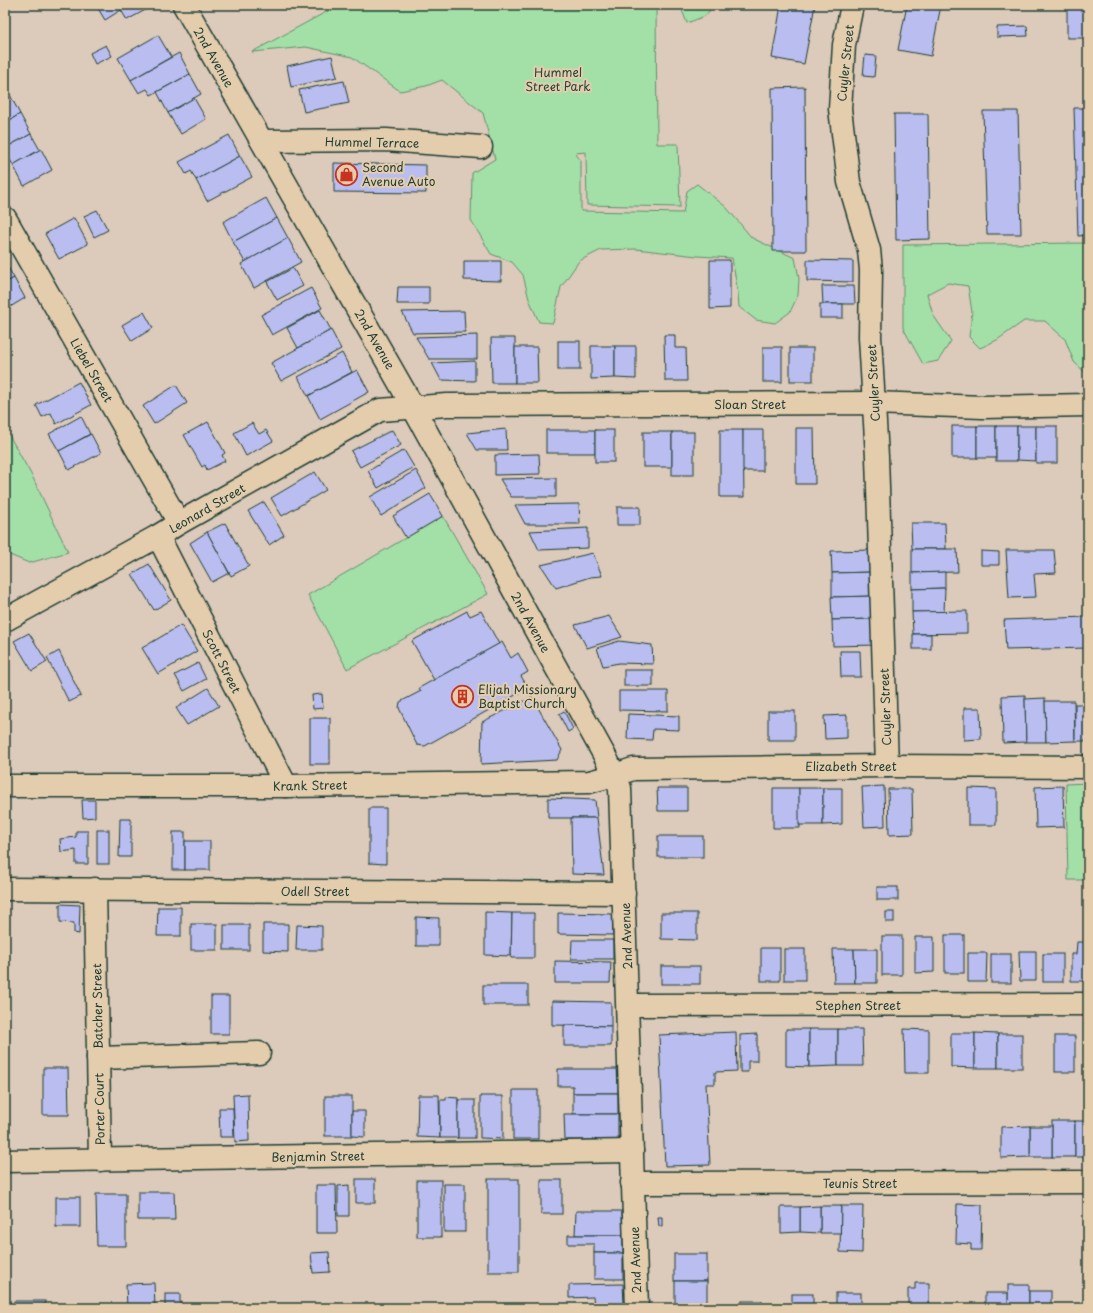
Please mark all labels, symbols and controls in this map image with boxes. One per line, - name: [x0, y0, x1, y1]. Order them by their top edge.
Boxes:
- street label: 2nd Avenue: [189, 23, 239, 91]
- street label: Cuyler Street: [832, 24, 858, 102]
- park label: Hummel Street Park: [525, 63, 591, 95]
- street label: Hummel Terrace: [325, 132, 419, 152]
- place label: Second Avenue Auto: [362, 158, 436, 190]
- shop icon: Second Avenue Auto: [334, 161, 360, 187]
- street label: 2nd Avenue: [350, 305, 400, 373]
- street label: Liebel Street: [66, 334, 118, 406]
- street label: Cuyler Street: [862, 344, 884, 422]
- street label: Sloan Street: [714, 395, 786, 413]
- street label: Leonard Street: [165, 479, 249, 537]
- street label: 2nd Avenue: [507, 588, 555, 656]
- street label: Scott Street: [198, 626, 246, 696]
- street label: Cuyler Street: [875, 668, 895, 746]
- place label: Elijah Missionary Baptist Church: [478, 680, 577, 712]
- building icon: Elijah Missionary Baptist Church: [449, 683, 475, 709]
- street label: Elizabeth Street: [805, 757, 897, 775]
- street label: Krank Street: [273, 775, 347, 795]
- street label: Odell Street: [281, 882, 349, 900]
- street label: 2nd Avenue: [616, 902, 636, 970]
- street label: Batcher Street: [87, 963, 107, 1049]
- street label: Stephen Street: [815, 996, 901, 1014]
- street label: Porter Court: [89, 1073, 109, 1145]
- street label: Benjamin Street: [271, 1146, 365, 1166]
- street label: Teunis Street: [823, 1174, 897, 1192]
- street label: 2nd Avenue: [625, 1226, 645, 1294]

